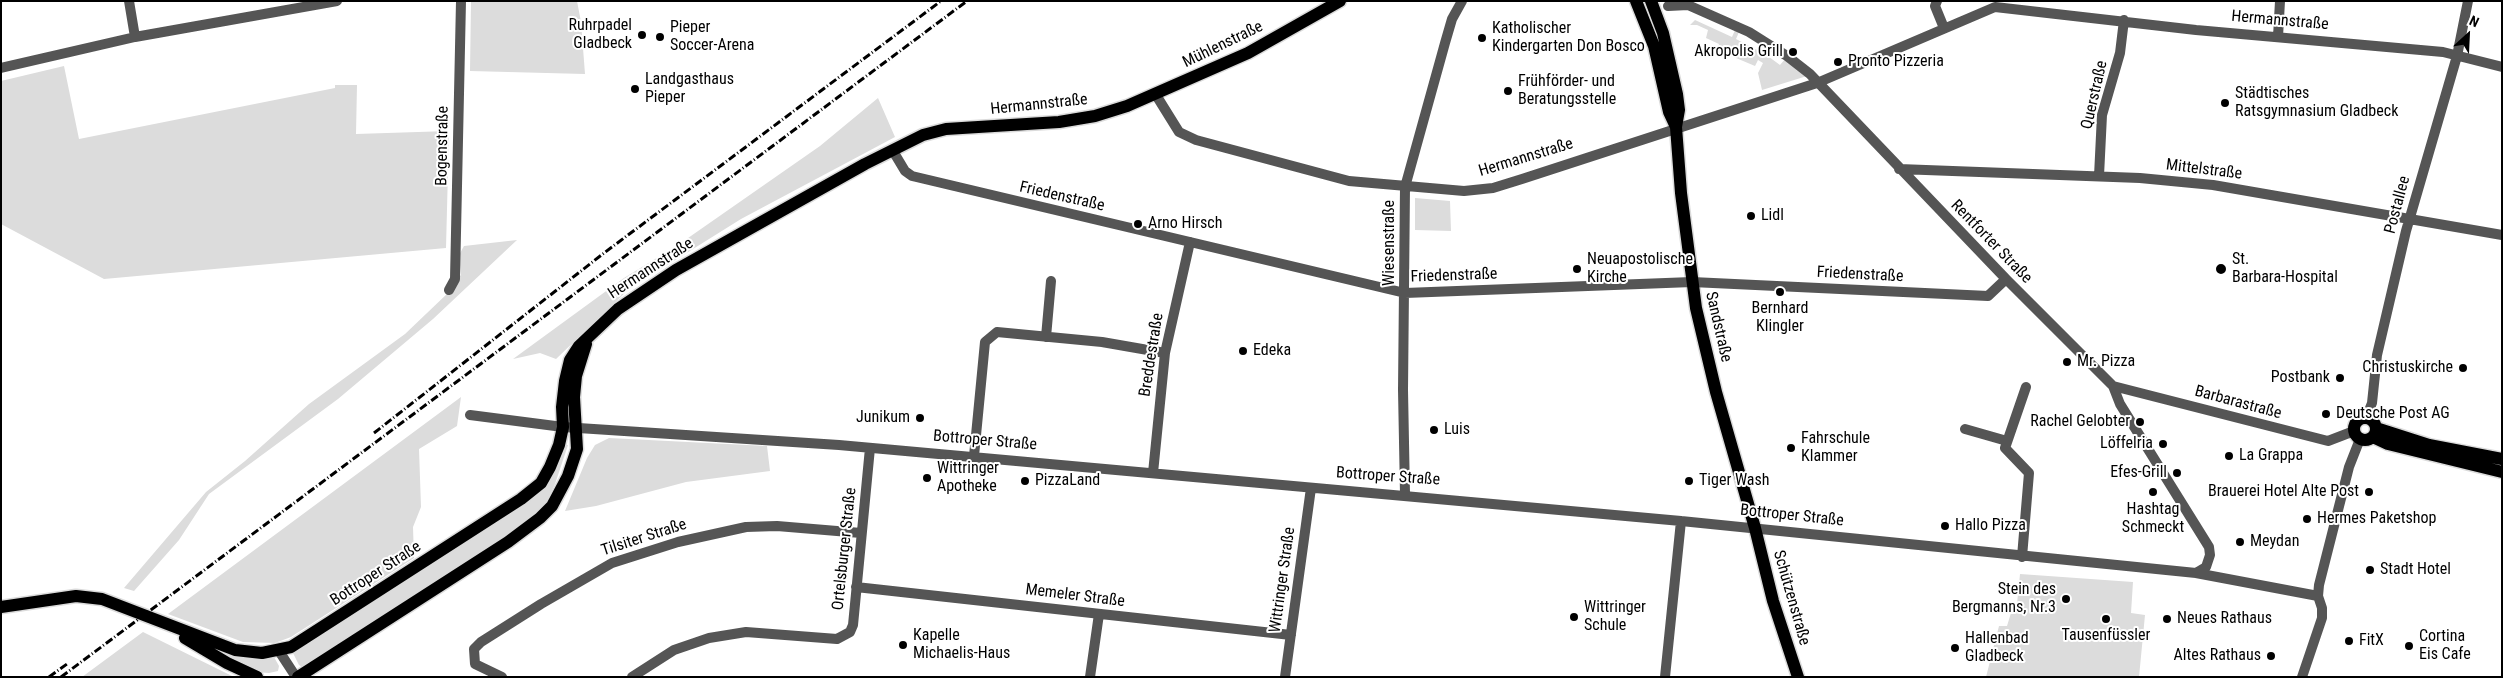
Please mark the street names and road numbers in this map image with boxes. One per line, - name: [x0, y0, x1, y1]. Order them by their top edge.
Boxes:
- street label: Hermannstraße: [2231, 7, 2329, 35]
- street label: Mühlenstraße: [1180, 17, 1266, 73]
- street label: Querstraße: [2078, 59, 2112, 131]
- street label: Hermannstraße: [989, 90, 1089, 120]
- street label: Bogenstraße: [433, 106, 453, 186]
- street label: Hermannstraße: [1477, 135, 1575, 181]
- street label: Mittelstraße: [2165, 156, 2243, 184]
- street label: Postallee: [2381, 174, 2415, 236]
- street label: Friedenstraße: [1018, 178, 1106, 216]
- street label: Rentforter Straße: [1946, 196, 2036, 288]
- street label: Wiesenstraße: [1380, 200, 1400, 286]
- street label: Hermannstraße: [605, 234, 697, 304]
- street label: Friedenstraße: [1816, 263, 1904, 287]
- street label: Friedenstraße: [1410, 265, 1498, 287]
- street label: Sandstraße: [1701, 290, 1735, 364]
- street label: Breddestraße: [1136, 312, 1168, 398]
- street label: Barbarastraße: [2192, 382, 2284, 424]
- street label: Bottroper Straße: [932, 427, 1038, 455]
- street label: Bottroper Straße: [1335, 464, 1441, 490]
- street label: Ortelsburger Straße: [829, 487, 861, 611]
- street label: Bottroper Straße: [1739, 501, 1845, 531]
- street label: Tilsiter Straße: [599, 515, 689, 561]
- street label: Wittringer Straße: [1266, 526, 1300, 634]
- street label: Bottroper Straße: [327, 538, 425, 610]
- street label: Schützenstraße: [1768, 548, 1814, 648]
- street label: Memeler Straße: [1024, 580, 1126, 612]

